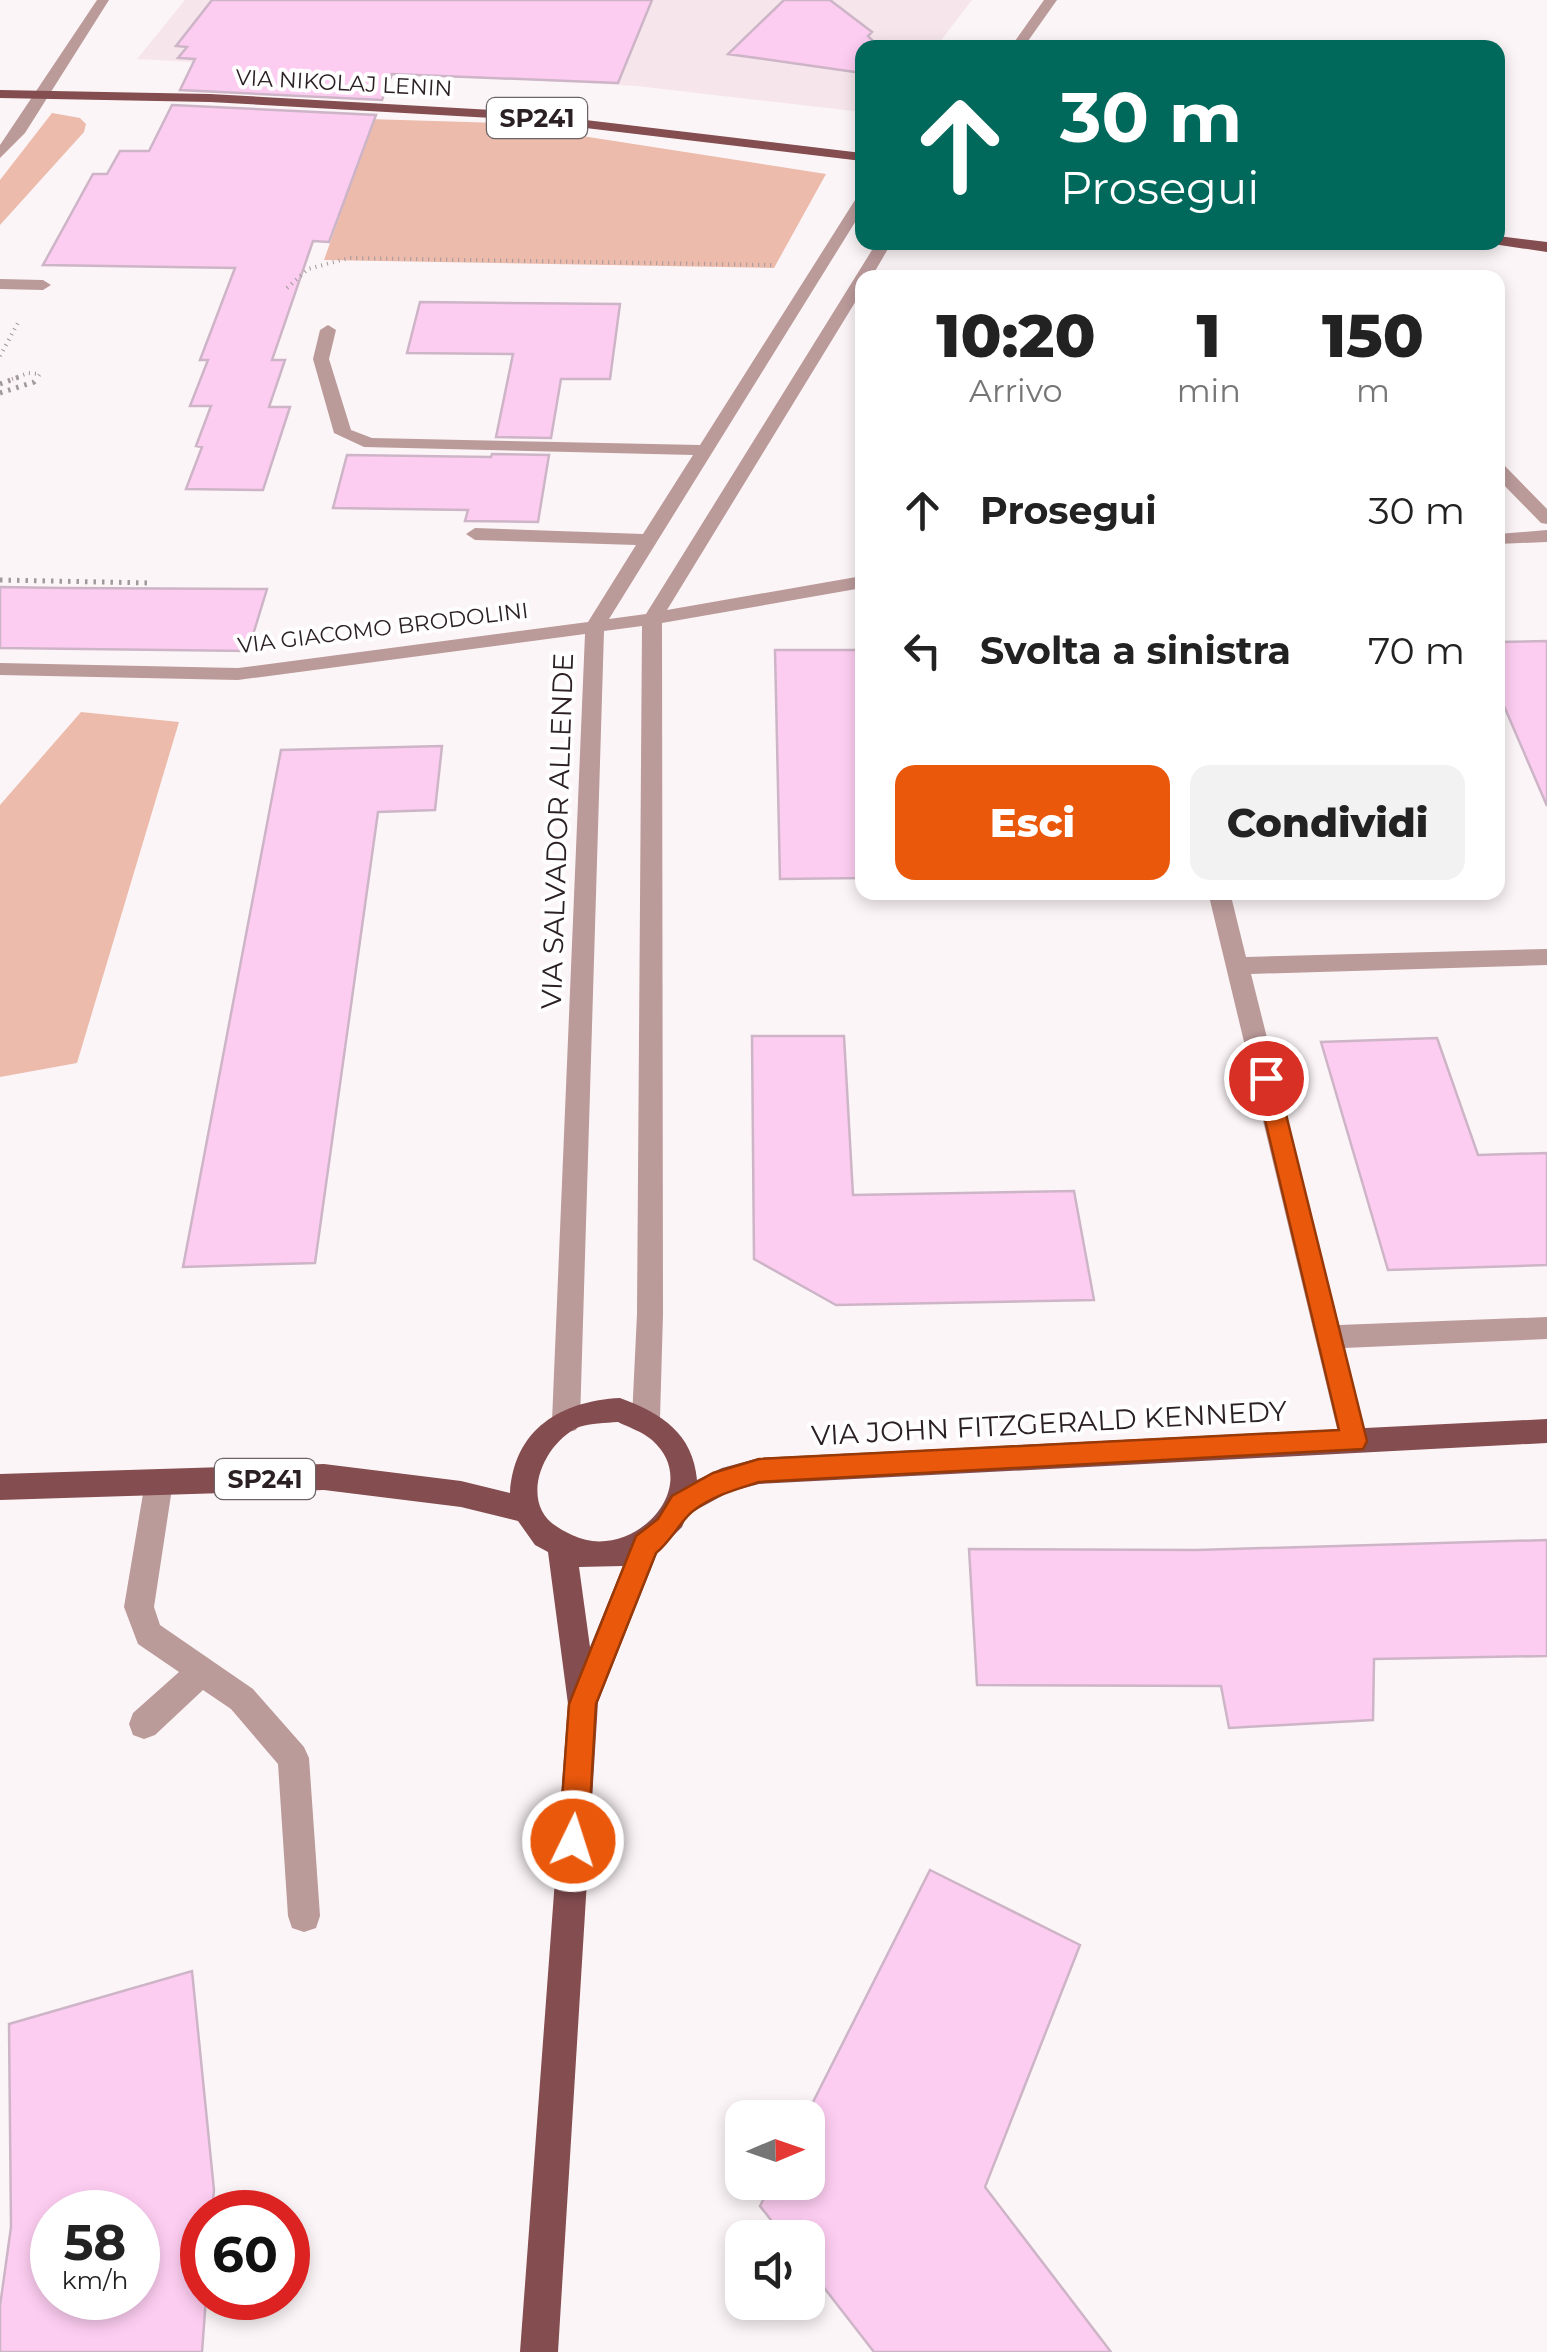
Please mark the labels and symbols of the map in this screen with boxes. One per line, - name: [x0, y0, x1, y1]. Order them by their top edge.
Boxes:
- street label: VIA NIKOLAJ LENIN: [235, 64, 453, 102]
- road number: SP241: [487, 98, 587, 138]
- street label: VIA GIACOMO BRODOLINI: [236, 597, 530, 659]
- street label: VIA SALVADOR ALLENDE: [534, 652, 580, 1010]
- pin: [1224, 1036, 1309, 1121]
- street label: VIA JOHN FITZGERALD KENNEDY: [810, 1394, 1288, 1452]
- road number: SP241: [215, 1459, 315, 1499]
- position arrow: [521, 1789, 625, 1893]
- north arrow: [725, 2100, 825, 2200]
- speed limit sign: 60: [180, 2190, 310, 2320]

